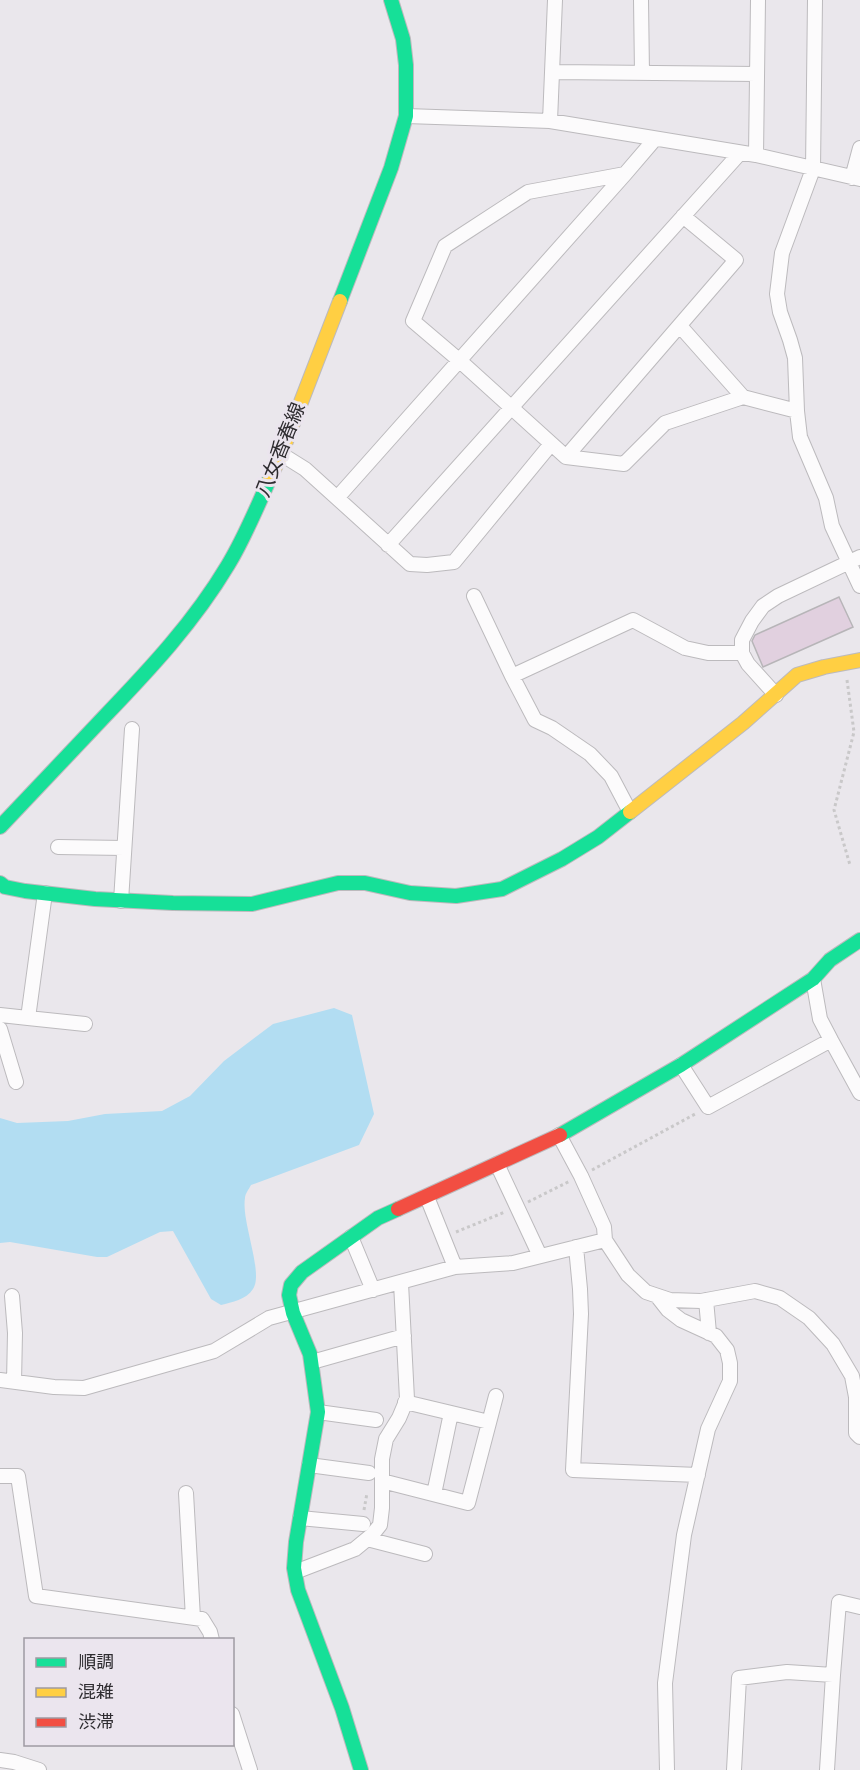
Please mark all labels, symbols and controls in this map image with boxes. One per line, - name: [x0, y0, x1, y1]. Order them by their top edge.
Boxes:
- street label: 八女香春線: [248, 398, 314, 502]
- legend: [24, 1638, 234, 1746]
- text: 順調: [78, 1649, 114, 1676]
- text: 混雑: [78, 1679, 114, 1706]
- text: 渋滞: [78, 1709, 114, 1736]

